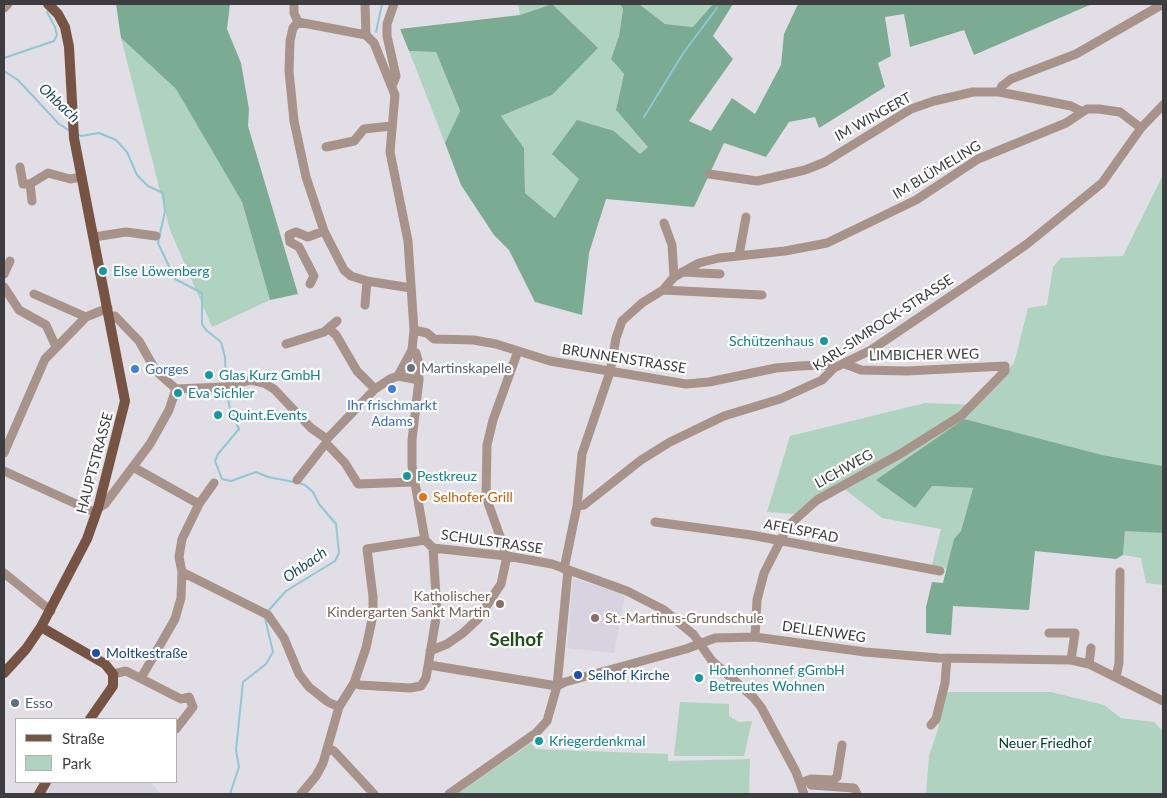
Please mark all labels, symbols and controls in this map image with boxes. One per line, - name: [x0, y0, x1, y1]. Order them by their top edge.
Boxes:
- water label: Ohbach: [35, 80, 83, 126]
- street label: IM WINGERT: [832, 89, 914, 145]
- street label: IM BLÜMELING: [890, 137, 984, 203]
- place label: Else Löwenberg: [113, 263, 209, 279]
- marker: Else Löwenberg: [97, 265, 109, 277]
- street label: KARL-SIMROCK-STRASSE: [810, 271, 956, 375]
- place label: Schützenhaus: [729, 333, 814, 349]
- marker: Schützenhaus: [818, 335, 830, 347]
- street label: BRUNNENSTRASSE: [561, 341, 687, 377]
- street label: LIMBICHER WEG: [869, 346, 979, 364]
- place label: Martinskapelle: [421, 360, 512, 376]
- place label: Gorges: [145, 361, 189, 377]
- marker: Martinskapelle: [405, 362, 417, 374]
- marker: Gorges: [129, 363, 141, 375]
- place label: Glas Kurz GmbH: [219, 367, 321, 383]
- marker: Glas Kurz GmbH: [203, 369, 215, 381]
- marker: Ihr frischmarkt Adams: [386, 383, 398, 395]
- place label: Eva Sichler: [188, 385, 255, 401]
- marker: Eva Sichler: [172, 387, 184, 399]
- place label: Ihr frischmarkt Adams: [347, 397, 437, 430]
- place label: Quint.Events: [228, 407, 307, 423]
- marker: Quint.Events: [212, 409, 224, 421]
- street label: HAUPTSTRASSE: [73, 410, 117, 516]
- street label: LICHWEG: [812, 446, 876, 492]
- place label: Pestkreuz: [417, 468, 477, 484]
- marker: Pestkreuz: [401, 470, 413, 482]
- place label: Selhofer Grill: [433, 489, 513, 505]
- marker: Selhofer Grill: [417, 491, 429, 503]
- street label: AFELSPFAD: [762, 516, 840, 546]
- street label: SCHULSTRASSE: [440, 527, 544, 557]
- water label: Ohbach: [280, 543, 330, 587]
- place label: Katholischer Kindergarten Sankt Martin: [327, 588, 490, 620]
- marker: Katholischer Kindergarten Sankt Martin: [494, 598, 506, 610]
- place label: St.-Martinus-Grundschule: [605, 610, 764, 626]
- marker: St.-Martinus-Grundschule: [589, 612, 601, 624]
- street label: DELLENWEG: [781, 618, 867, 646]
- district label: Selhof: [489, 629, 543, 651]
- place label: Moltkestraße: [106, 645, 188, 661]
- marker: Moltkestraße: [90, 647, 102, 659]
- place label: Hohenhonnef gGmbH Betreutes Wohnen: [709, 662, 845, 694]
- place label: Selhof Kirche: [588, 667, 670, 683]
- marker: Selhof Kirche: [572, 669, 584, 681]
- marker: Hohenhonnef gGmbH Betreutes Wohnen: [693, 672, 705, 684]
- place label: Esso: [25, 695, 53, 711]
- marker: Esso: [9, 697, 21, 709]
- legend: [15, 718, 178, 783]
- text: Straße: [62, 729, 105, 747]
- place label: Kriegerdenkmal: [549, 733, 645, 749]
- marker: Kriegerdenkmal: [533, 735, 545, 747]
- park label: Neuer Friedhof: [998, 735, 1092, 751]
- text: Park: [62, 754, 91, 772]

